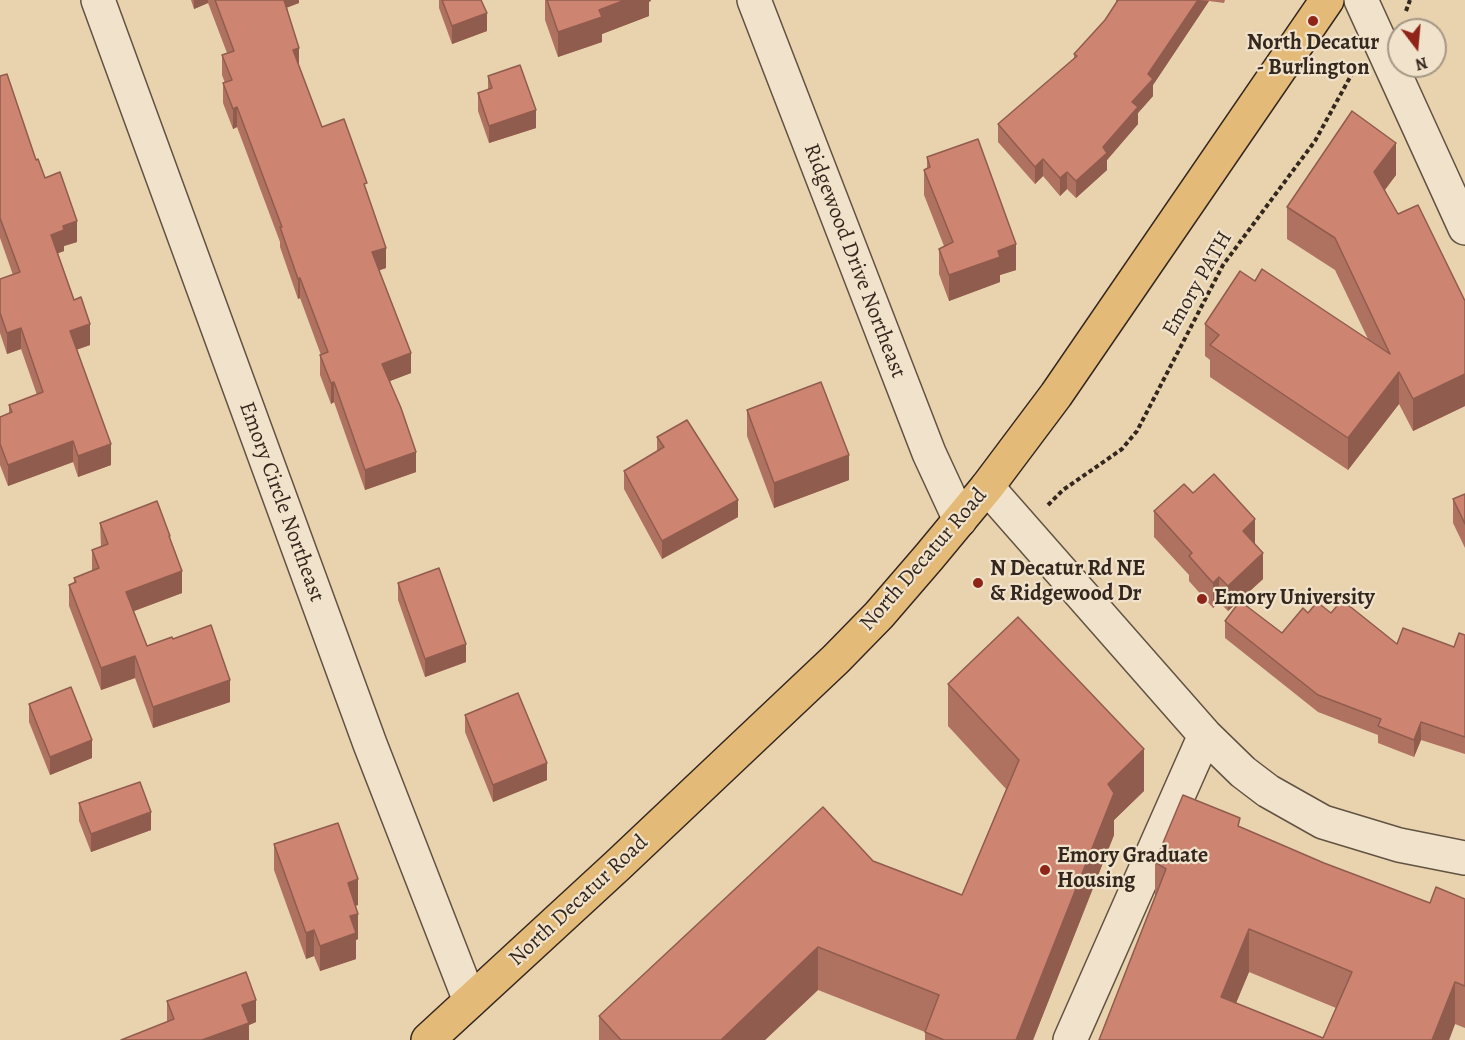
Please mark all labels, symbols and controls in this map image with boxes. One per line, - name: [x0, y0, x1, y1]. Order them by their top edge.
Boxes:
- marker: North Decatur - Burlington: [1306, 14, 1320, 28]
- north arrow: [1387, 18, 1447, 78]
- place label: North Decatur - Burlington: [1247, 31, 1379, 82]
- text: N: [1413, 51, 1430, 76]
- street label: Ridgewood Drive Northeast: [797, 140, 911, 382]
- street label: Emory PATH: [1157, 227, 1239, 341]
- street label: Emory Circle Northeast: [232, 398, 330, 606]
- street label: North Decatur Road: [855, 483, 993, 637]
- place label: N Decatur Rd NE & Ridgewood Dr: [990, 557, 1145, 608]
- marker: N Decatur Rd NE & Ridgewood Dr: [971, 576, 985, 590]
- place label: Emory University: [1214, 586, 1375, 612]
- marker: Emory University: [1195, 592, 1209, 606]
- street label: North Decatur Road: [504, 830, 654, 972]
- place label: Emory Graduate Housing: [1057, 844, 1208, 896]
- marker: Emory Graduate Housing: [1038, 863, 1052, 877]

